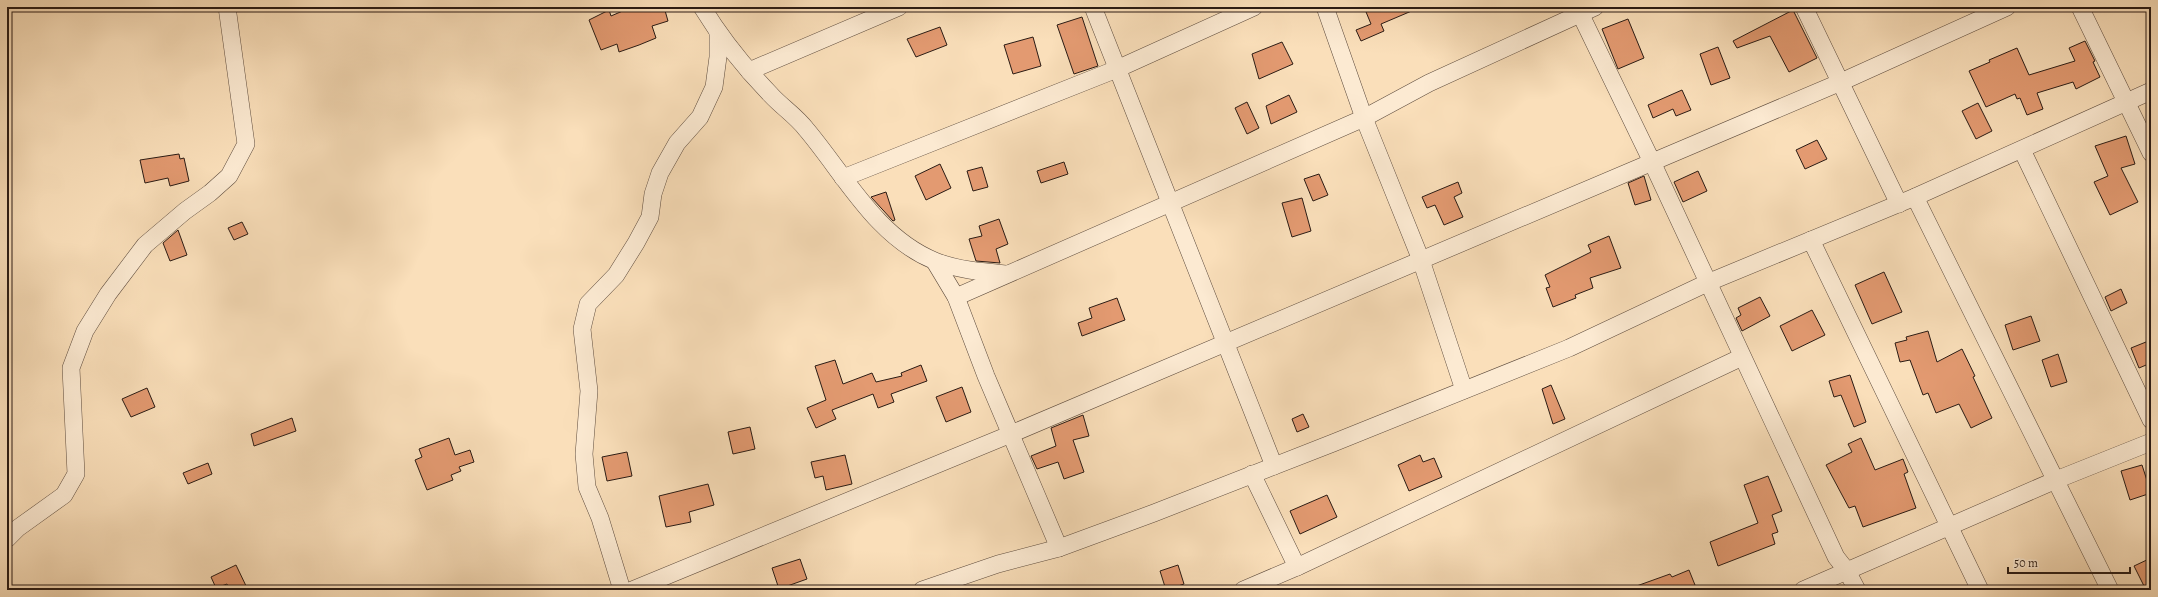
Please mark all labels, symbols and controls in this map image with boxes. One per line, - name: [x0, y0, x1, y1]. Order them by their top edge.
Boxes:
- scale bar: [2008, 549, 2130, 575]
- text: 50 m: [2014, 555, 2038, 571]

